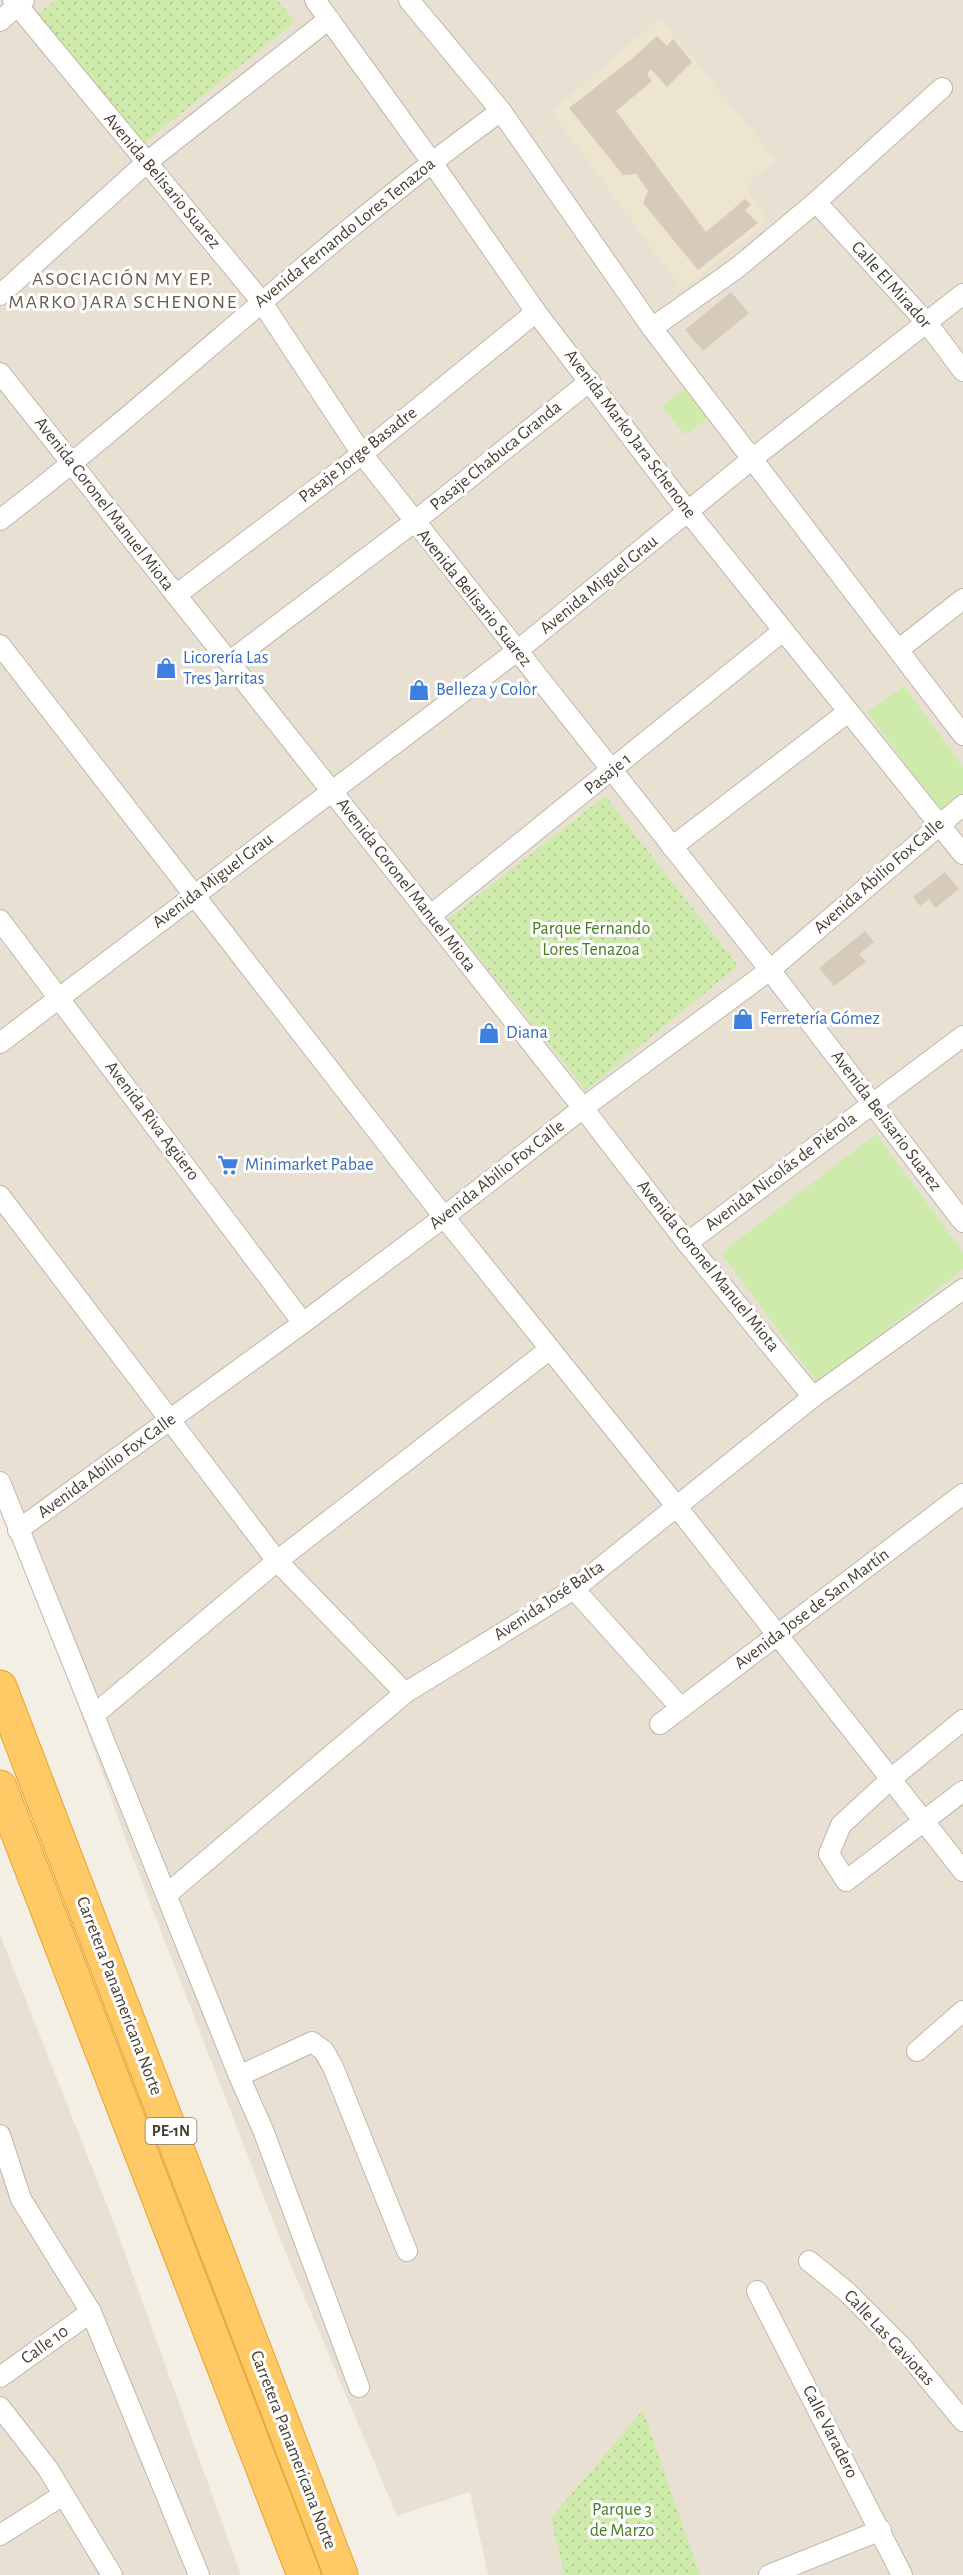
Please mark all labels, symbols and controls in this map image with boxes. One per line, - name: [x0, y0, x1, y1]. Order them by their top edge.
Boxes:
- street label: Avenida Belisario Suarez: [100, 110, 224, 252]
- street label: Avenida Fernando Lores Tenazoa: [251, 155, 439, 311]
- street label: Calle El Mirador: [847, 238, 935, 332]
- district label: ASOCIACIÓN MY EP. MARKO JARA SCHENONE: [8, 268, 238, 312]
- street label: Avenida Marko Jara Schenone: [561, 346, 699, 522]
- street label: Pasaje Chabuca Granda: [427, 398, 565, 514]
- street label: Pasaje Jorge Basadre: [296, 403, 420, 507]
- street label: Avenida Coronel Manuel Miota: [31, 414, 177, 594]
- street label: Avenida Belisario Suarez: [413, 526, 535, 670]
- street label: Avenida Miguel Grau: [537, 532, 661, 638]
- place label: Licorería Las Tres Jarritas: [183, 649, 268, 688]
- shop icon: Licorería Las Tres Jarritas: [154, 656, 178, 680]
- shop icon: Belleza y Color: [407, 678, 431, 702]
- place label: Belleza y Color: [436, 681, 537, 699]
- street label: Pasaje 1: [581, 750, 635, 798]
- street label: Avenida Coronel Manuel Miota: [333, 795, 479, 975]
- street label: Avenida Abilio Fox Calle: [810, 815, 948, 937]
- street label: Avenida Miguel Grau: [149, 830, 277, 932]
- park label: Parque Fernando Lores Tenazoa: [532, 920, 650, 959]
- shop icon: Ferretería Gómez: [731, 1007, 755, 1031]
- place label: Ferretería Gómez: [760, 1010, 880, 1028]
- shop icon: Diana: [477, 1021, 501, 1045]
- place label: Diana: [506, 1024, 548, 1042]
- street label: Avenida Belisario Suarez: [827, 1047, 945, 1195]
- street label: Avenida Riva Agüero: [101, 1058, 203, 1184]
- street label: Avenida Nicolás de Piérola: [702, 1109, 860, 1235]
- street label: Avenida Abilio Fox Calle: [426, 1117, 568, 1233]
- supermarket icon: Minimarket Pabae: [216, 1153, 240, 1177]
- place label: Minimarket Pabae: [245, 1156, 374, 1174]
- street label: Avenida Coronel Manuel Miota: [633, 1177, 783, 1355]
- street label: Avenida Abilio Fox Calle: [35, 1410, 179, 1522]
- street label: Avenida Jose de San Martín: [731, 1545, 893, 1673]
- street label: Avenida José Balta: [491, 1558, 607, 1644]
- street label: Carretera Panamericana Norte: [73, 1894, 165, 2098]
- road number: PE-1N: [146, 2118, 196, 2144]
- street label: Calle Las Gaviotas: [840, 2287, 938, 2389]
- street label: Calle 10: [18, 2322, 72, 2368]
- street label: Carretera Panamericana Norte: [247, 2348, 339, 2552]
- street label: Calle Varadero: [799, 2383, 861, 2481]
- park label: Parque 3 de Marzo: [590, 2501, 654, 2540]

